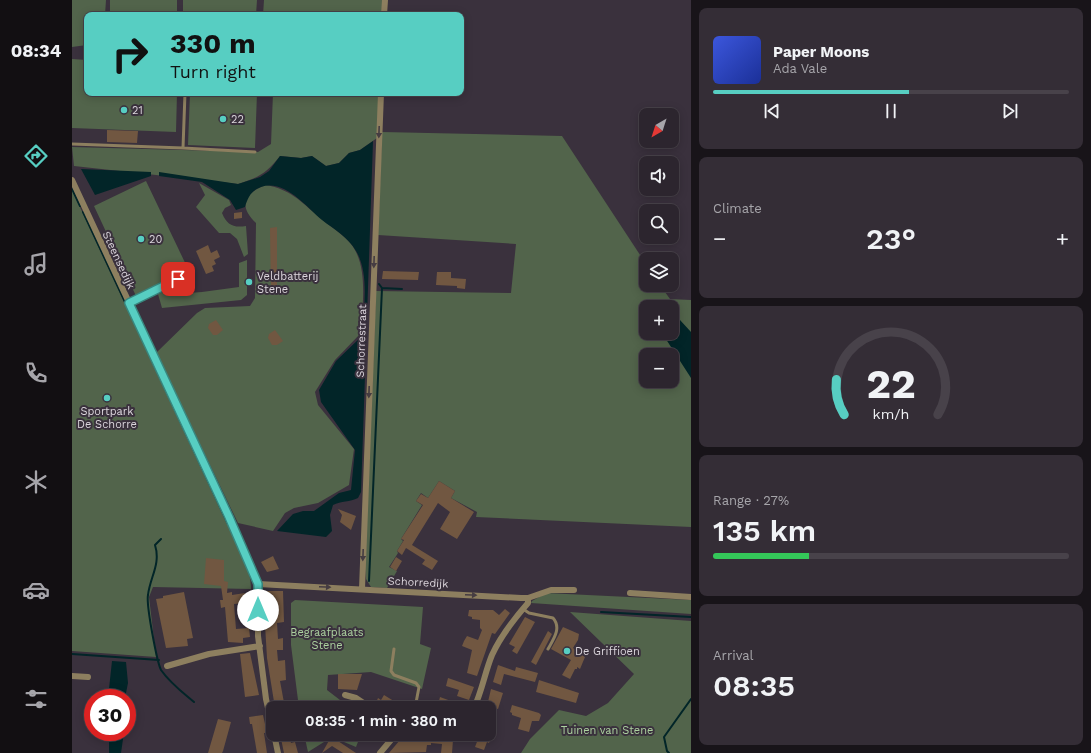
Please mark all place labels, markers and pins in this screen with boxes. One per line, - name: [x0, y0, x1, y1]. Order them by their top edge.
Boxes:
- place label: 21: [132, 104, 143, 117]
- marker: 21: [119, 105, 129, 115]
- place label: 22: [231, 113, 244, 126]
- marker: 22: [218, 114, 228, 124]
- place label: 20: [149, 233, 162, 246]
- marker: 20: [136, 234, 146, 244]
- pin: [161, 262, 195, 296]
- place label: Veldbatterij Stene: [257, 270, 318, 296]
- marker: Veldbatterij Stene: [244, 277, 254, 287]
- marker: Sportpark De Schorre: [102, 393, 112, 403]
- place label: Sportpark De Schorre: [77, 405, 137, 431]
- place label: De Griffioen: [575, 645, 640, 658]
- marker: De Griffioen: [562, 646, 572, 656]

